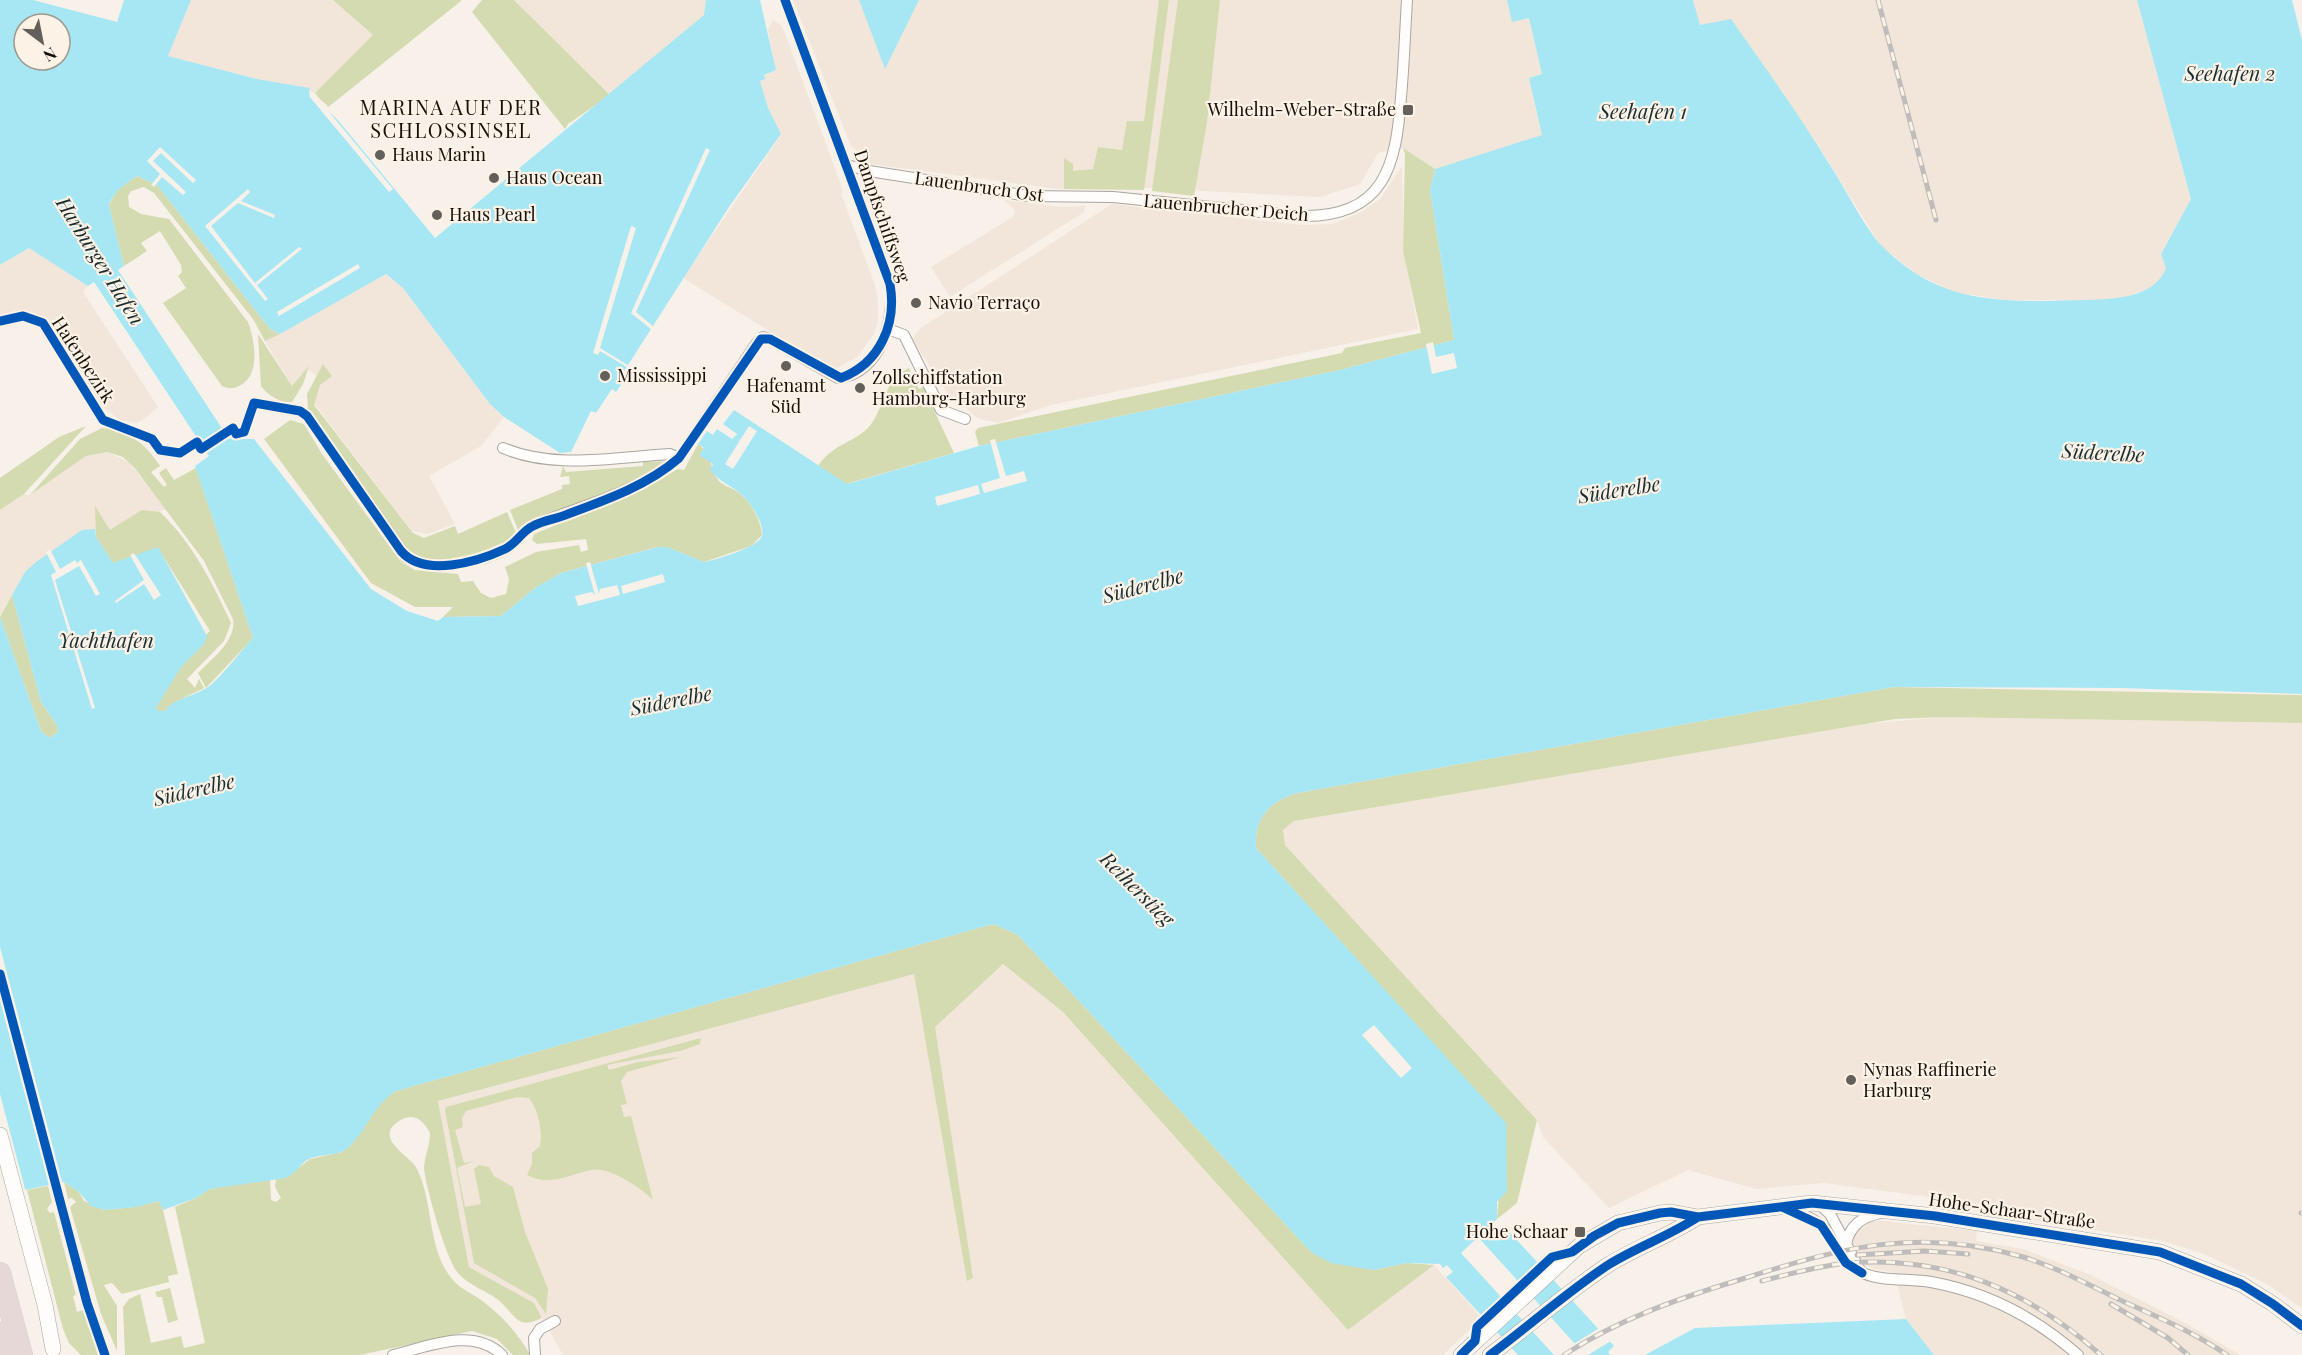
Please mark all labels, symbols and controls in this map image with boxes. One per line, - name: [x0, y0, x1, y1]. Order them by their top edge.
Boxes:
- north arrow: [12, 12, 72, 72]
- text: N: [39, 43, 61, 67]
- water label: Seehafen 2: [2183, 59, 2276, 86]
- district label: MARINA AUF DER SCHLOSSINSEL: [360, 93, 542, 143]
- place label: Wilhelm-Weber-Straße: [1207, 97, 1396, 121]
- water label: Seehafen 1: [1598, 97, 1687, 124]
- marker: Wilhelm-Weber-Straße: [1401, 103, 1415, 117]
- place label: Haus Marin: [392, 142, 486, 166]
- street label: Dampfschiffsweg: [849, 146, 917, 286]
- marker: Haus Marin: [373, 148, 387, 162]
- place label: Haus Ocean: [506, 165, 603, 189]
- street label: Lauenbruch Ost: [913, 165, 1046, 207]
- marker: Haus Ocean: [487, 171, 501, 185]
- street label: Lauenbrucher Deich: [1142, 188, 1310, 226]
- water label: Harburger Hafen: [51, 190, 151, 329]
- place label: Haus Pearl: [449, 202, 536, 226]
- marker: Haus Pearl: [430, 208, 444, 222]
- place label: Navio Terraço: [928, 290, 1040, 314]
- marker: Navio Terraço: [909, 296, 923, 310]
- street label: Hafenbezirk: [47, 312, 121, 407]
- marker: Hafenamt Süd: [779, 359, 793, 373]
- place label: Mississippi: [617, 363, 707, 387]
- place label: Zollschiffstation Hamburg-Harburg: [872, 365, 1026, 410]
- marker: Mississippi: [598, 369, 612, 383]
- place label: Hafenamt Süd: [746, 373, 826, 418]
- marker: Zollschiffstation Hamburg-Harburg: [853, 381, 867, 395]
- water label: Süderelbe: [2060, 436, 2146, 467]
- water label: Süderelbe: [1575, 469, 1662, 508]
- water label: Süderelbe: [1098, 561, 1186, 609]
- water label: Yachthafen: [58, 626, 154, 653]
- water label: Süderelbe: [627, 678, 714, 721]
- water label: Süderelbe: [149, 766, 237, 811]
- water label: Reiherstieg: [1094, 844, 1182, 932]
- place label: Nynas Raffinerie Harburg: [1863, 1057, 1997, 1102]
- marker: Nynas Raffinerie Harburg: [1844, 1073, 1858, 1087]
- street label: Hohe-Schaar-Straße: [1927, 1186, 2097, 1234]
- place label: Hohe Schaar: [1466, 1219, 1568, 1243]
- marker: Hohe Schaar: [1573, 1225, 1587, 1239]

